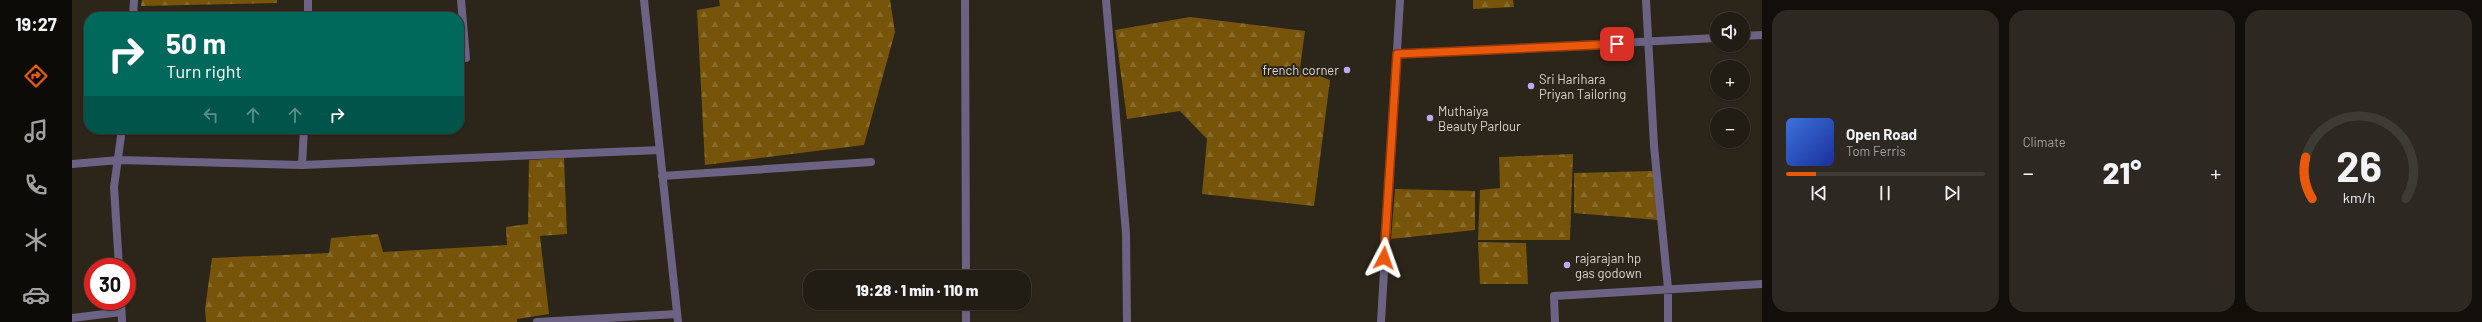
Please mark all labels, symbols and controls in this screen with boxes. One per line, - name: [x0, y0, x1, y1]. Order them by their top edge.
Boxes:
- map controls: [1710, 12, 1750, 148]
- button: sound: [1710, 12, 1750, 52]
- text: 19:27: [15, 13, 57, 35]
- text: 50 m: [166, 26, 226, 60]
- pin: [1600, 27, 1634, 61]
- icon: right: [100, 28, 152, 80]
- icon: arrive: [1606, 33, 1628, 55]
- text: Turn right: [166, 60, 242, 82]
- button: +: [1710, 60, 1750, 100]
- icon: directions: [22, 62, 50, 90]
- place label: french corner: [1262, 62, 1339, 78]
- marker: french corner: [1342, 65, 1352, 75]
- place label: Sri Harihara Priyan Tailoring: [1539, 71, 1626, 102]
- marker: Sri Harihara Priyan Tailoring: [1526, 81, 1536, 91]
- place label: Muthaiya Beauty Parlour: [1438, 103, 1521, 134]
- icon: left: [200, 104, 222, 126]
- icon: ahead: [242, 104, 264, 126]
- icon: ahead: [284, 104, 306, 126]
- icon: right: [326, 104, 348, 126]
- button: −: [1710, 108, 1750, 148]
- marker: Muthaiya Beauty Parlour: [1425, 113, 1435, 123]
- icon: music: [22, 117, 50, 145]
- text: Open Road: [1846, 125, 1917, 143]
- text: Climate: [2023, 134, 2066, 150]
- text: 26: [2336, 140, 2381, 190]
- text: Tom Ferris: [1846, 143, 1906, 159]
- text: 21°: [2103, 154, 2141, 190]
- text: −: [2023, 159, 2034, 185]
- text: +: [2210, 159, 2221, 185]
- icon: phone: [22, 171, 50, 199]
- icon: previous: [1808, 182, 1830, 204]
- icon: pause: [1874, 182, 1896, 204]
- icon: next: [1941, 182, 1963, 204]
- text: km/h: [2342, 189, 2375, 206]
- icon: climate: [22, 226, 50, 254]
- position arrow: [1363, 237, 1405, 279]
- place label: rajarajan hp gas godown: [1575, 250, 1642, 281]
- speed limit sign: 30: [84, 258, 136, 310]
- marker: rajarajan hp gas godown: [1562, 260, 1572, 270]
- icon: car: [22, 281, 50, 309]
- text: 19:28 · 1 min · 110 m: [856, 281, 978, 299]

